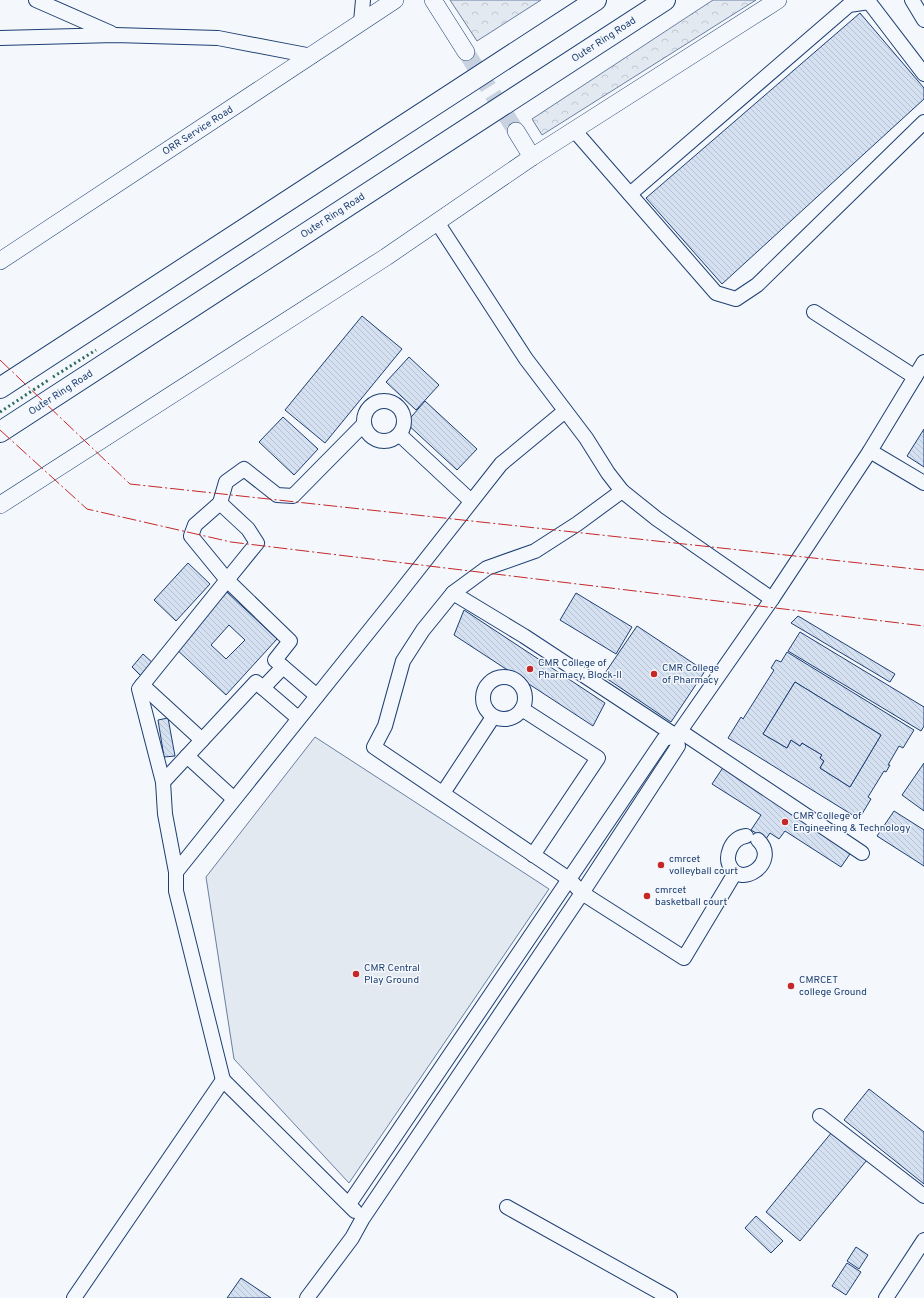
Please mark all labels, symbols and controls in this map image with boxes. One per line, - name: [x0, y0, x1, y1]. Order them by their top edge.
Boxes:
- street label: Outer Ring Road: [569, 14, 639, 66]
- street label: ORR Service Road: [160, 103, 236, 159]
- street label: Outer Ring Road: [298, 190, 368, 242]
- street label: Outer Ring Road: [26, 367, 96, 419]
- place label: CMR College of Pharmacy, Block-II: [538, 657, 622, 682]
- place label: CMR College of Pharmacy: [662, 662, 719, 687]
- marker: CMR College of Pharmacy, Block-II: [525, 664, 535, 674]
- marker: CMR College of Pharmacy: [649, 669, 659, 679]
- place label: CMR College of Engineering & Technology: [793, 810, 911, 835]
- marker: CMR College of Engineering & Technology: [780, 817, 790, 827]
- place label: cmrcet volleyball court: [669, 853, 738, 878]
- marker: cmrcet volleyball court: [656, 860, 666, 870]
- place label: cmrcet basketball court: [655, 884, 728, 909]
- marker: cmrcet basketball court: [642, 891, 652, 901]
- place label: CMR Central Play Ground: [364, 962, 420, 987]
- marker: CMR Central Play Ground: [351, 969, 361, 979]
- place label: CMRCET college Ground: [799, 974, 867, 999]
- marker: CMRCET college Ground: [786, 981, 796, 991]

